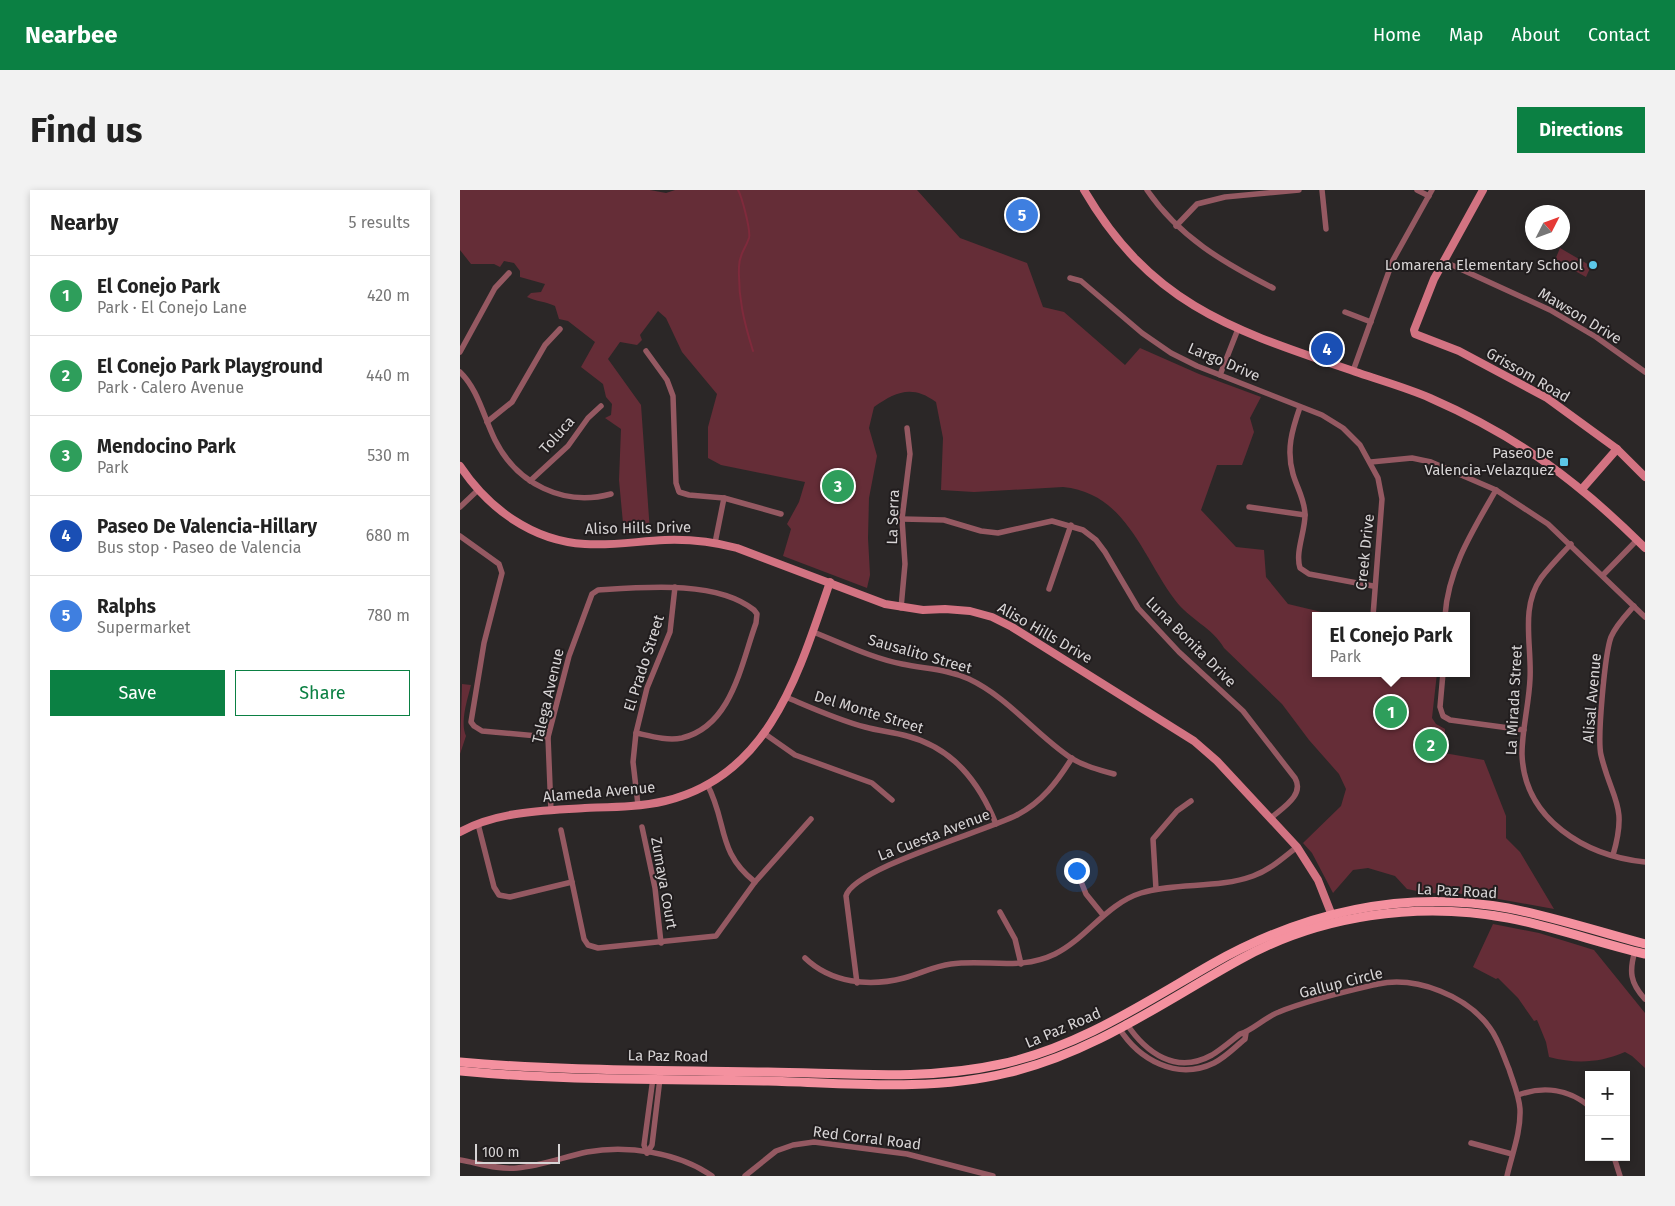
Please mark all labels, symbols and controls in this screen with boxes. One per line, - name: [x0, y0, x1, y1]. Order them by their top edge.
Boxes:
- text: Nearbee: [25, 21, 118, 49]
- text: Home: [1373, 24, 1421, 46]
- text: Map: [1449, 24, 1483, 46]
- text: About: [1511, 24, 1560, 46]
- text: Contact: [1588, 24, 1650, 46]
- button: Directions: [1517, 107, 1645, 153]
- text: Find us: [30, 109, 142, 151]
- pin: 5: [1006, 196, 1038, 234]
- north arrow: [1525, 205, 1570, 250]
- text: Nearby: [50, 210, 118, 236]
- text: 5 results: [349, 213, 410, 232]
- place label: Lomarena Elementary School: [1385, 256, 1584, 274]
- marker: Lomarena Elementary School: [1587, 259, 1599, 271]
- text: El Conejo Park: [97, 275, 220, 298]
- street label: Mawson Drive: [1535, 284, 1625, 348]
- text: 1: [62, 286, 70, 305]
- text: 420 m: [367, 286, 410, 305]
- text: Park · El Conejo Lane: [97, 298, 247, 317]
- pin: 4: [1311, 330, 1343, 368]
- street label: Largo Drive: [1185, 339, 1263, 385]
- street label: Grissom Road: [1483, 344, 1573, 406]
- text: El Conejo Park Playground: [97, 355, 323, 378]
- text: 2: [62, 366, 70, 385]
- text: 440 m: [366, 366, 410, 385]
- text: Park · Calero Avenue: [97, 378, 244, 397]
- street label: Toluca: [536, 413, 578, 457]
- text: Mendocino Park: [97, 435, 236, 458]
- place label: Paseo De Valencia-Velazquez: [1424, 444, 1554, 479]
- text: 3: [62, 446, 70, 465]
- text: 530 m: [367, 446, 410, 465]
- marker: Paseo De Valencia-Velazquez: [1558, 456, 1570, 468]
- text: Park: [97, 458, 129, 477]
- pin: 3: [822, 467, 854, 505]
- street label: La Serra: [883, 489, 903, 545]
- street label: Creek Drive: [1352, 513, 1378, 591]
- text: Paseo De Valencia-Hillary: [97, 515, 317, 538]
- street label: Aliso Hills Drive: [585, 518, 691, 538]
- text: 4: [61, 526, 71, 545]
- text: 680 m: [366, 526, 410, 545]
- text: Bus stop · Paseo de Valencia: [97, 538, 302, 557]
- street label: Luna Bonita Drive: [1142, 593, 1240, 691]
- text: Ralphs: [97, 595, 156, 618]
- street label: Aliso Hills Drive: [994, 599, 1096, 667]
- text: 5: [62, 606, 70, 625]
- text: 780 m: [368, 606, 410, 625]
- street label: El Prado Street: [620, 612, 668, 714]
- popup: [1312, 612, 1470, 677]
- text: Supermarket: [97, 618, 191, 637]
- text: El Conejo Park: [1330, 624, 1452, 647]
- street label: Sausalito Street: [866, 631, 975, 678]
- street label: La Mirada Street: [1502, 644, 1526, 756]
- street label: Talega Avenue: [528, 647, 568, 745]
- text: Park: [1330, 647, 1361, 666]
- street label: Alisal Avenue: [1579, 652, 1605, 744]
- button: Save: [50, 670, 225, 716]
- button: Share: [235, 670, 410, 716]
- street label: Del Monte Street: [812, 687, 926, 737]
- pin: 1: [1375, 693, 1407, 731]
- pin: 2: [1415, 726, 1447, 764]
- street label: Alameda Avenue: [542, 778, 656, 806]
- street label: La Cuesta Avenue: [875, 805, 993, 865]
- street label: Zumaya Court: [647, 836, 681, 931]
- your location: [1064, 858, 1090, 884]
- street label: La Paz Road: [1416, 880, 1498, 902]
- street label: Gallup Circle: [1297, 964, 1385, 1002]
- street label: La Paz Road: [1022, 1004, 1104, 1052]
- street label: La Paz Road: [628, 1046, 708, 1066]
- map controls: [1585, 1071, 1630, 1161]
- button: +: [1585, 1071, 1630, 1116]
- button: −: [1585, 1116, 1630, 1161]
- street label: Red Corral Road: [812, 1122, 922, 1154]
- scale bar: [475, 1141, 560, 1164]
- text: 100 m: [482, 1144, 519, 1161]

